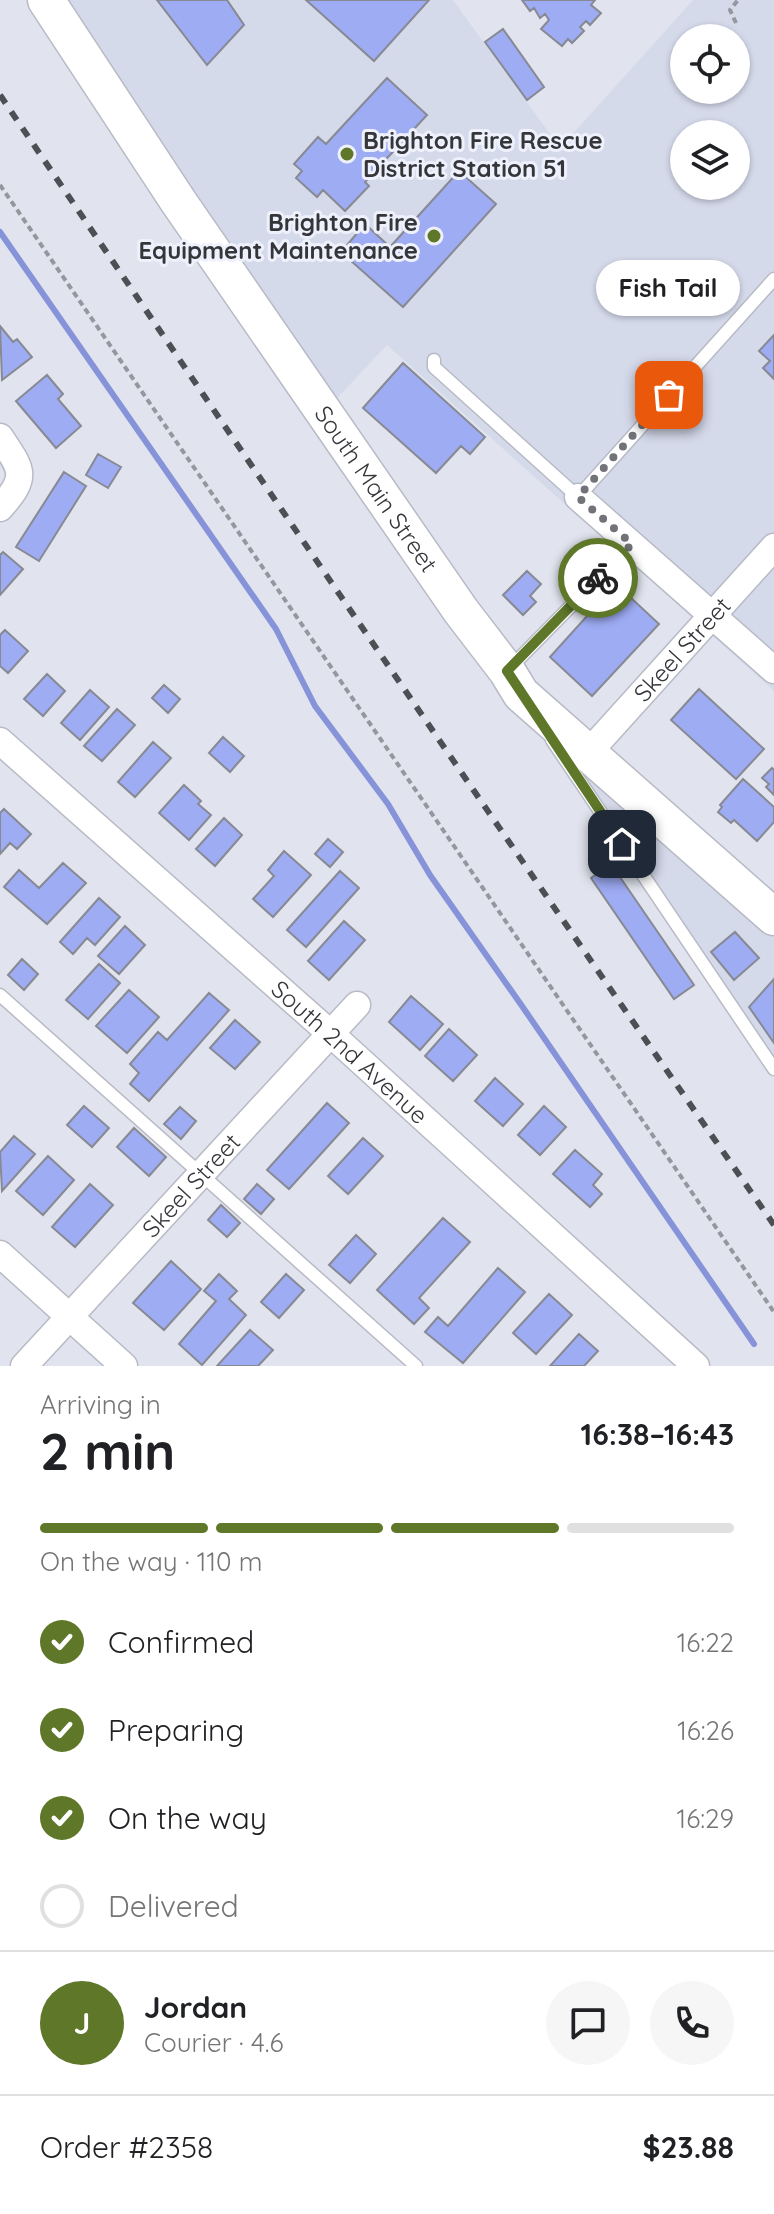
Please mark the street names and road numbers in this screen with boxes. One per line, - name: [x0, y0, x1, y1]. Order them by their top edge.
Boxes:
- street label: South Main Street: [309, 400, 444, 578]
- street label: Skeel Street: [627, 591, 737, 708]
- street label: South 2nd Avenue: [265, 974, 434, 1130]
- street label: Skeel Street: [135, 1127, 246, 1243]

